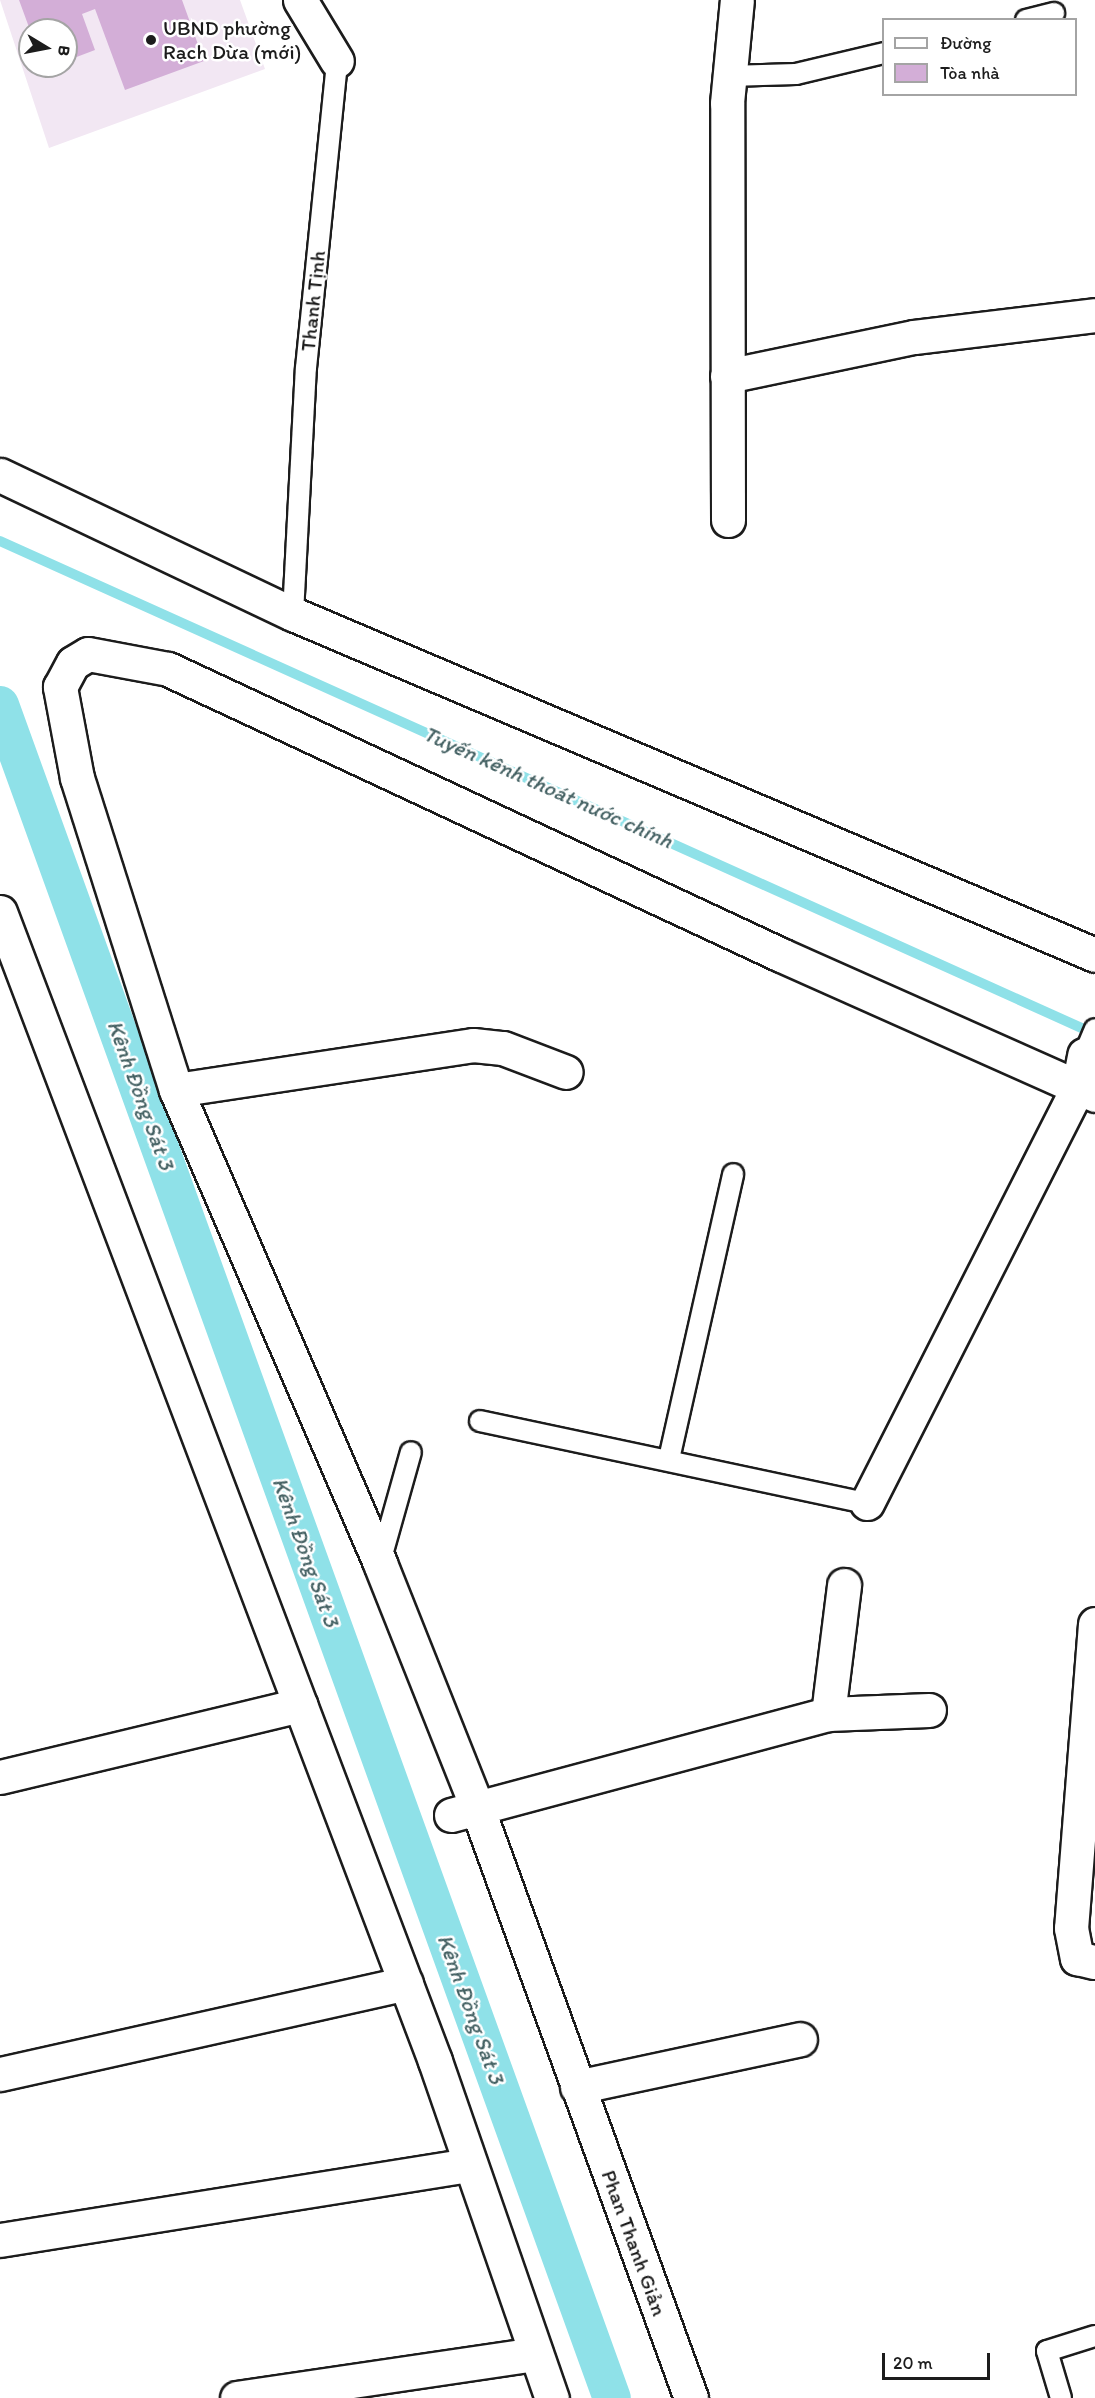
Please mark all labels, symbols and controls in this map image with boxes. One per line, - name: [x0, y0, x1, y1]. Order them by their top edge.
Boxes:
- place label: UBND phường Rạch Dừa (mới): [163, 15, 301, 65]
- north arrow: [18, 18, 78, 78]
- legend: [882, 18, 1077, 96]
- text: Đường: [940, 32, 991, 54]
- marker: UBND phường Rạch Dừa (mới): [144, 33, 158, 47]
- text: B: [54, 44, 75, 58]
- text: Tòa nhà: [940, 62, 1000, 84]
- street label: Thanh Tịnh: [295, 250, 331, 352]
- water label: Tuyến kênh thoát nước chính: [419, 720, 677, 854]
- water label: Kênh Đồng Sát 3: [102, 1017, 180, 1173]
- water label: Kênh Đồng Sát 3: [267, 1474, 345, 1630]
- water label: Kênh Đồng Sát 3: [432, 1931, 510, 2087]
- street label: Phan Thanh Giản: [596, 2166, 672, 2320]
- scale bar: [885, 2341, 993, 2379]
- text: 20 m: [893, 2352, 933, 2374]

